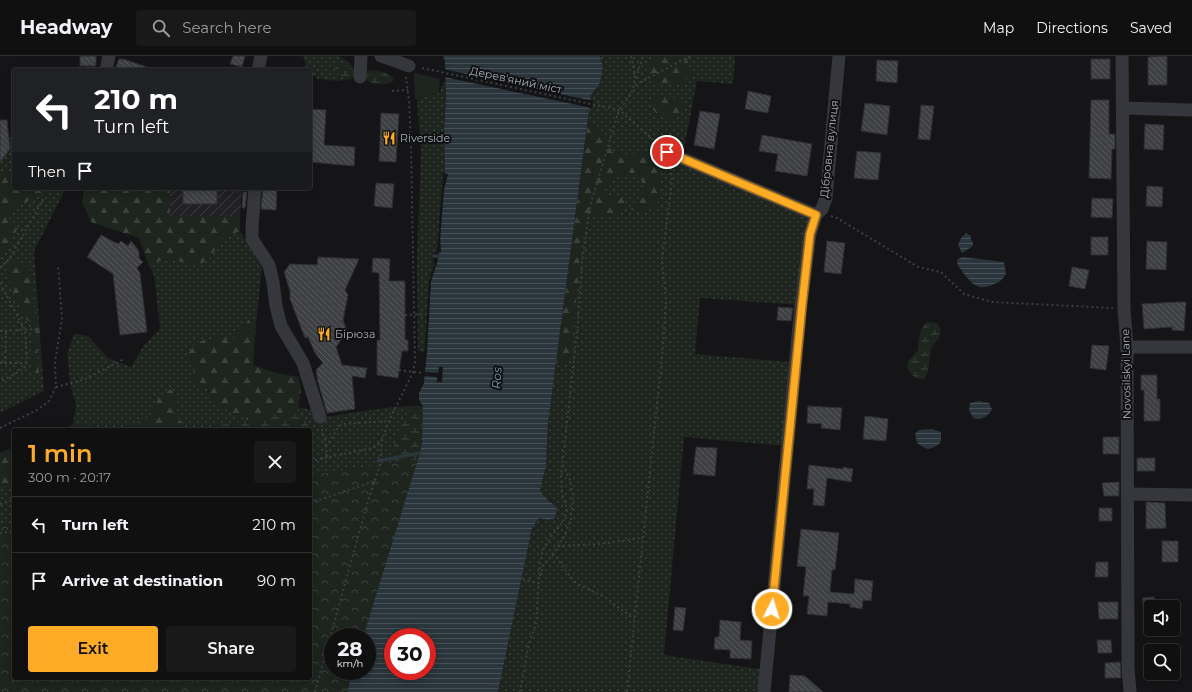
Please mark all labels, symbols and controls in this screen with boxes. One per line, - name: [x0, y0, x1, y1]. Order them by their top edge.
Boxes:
- search box: [136, 10, 416, 46]
- text: Headway: [20, 16, 112, 39]
- icon: search: [150, 17, 172, 39]
- text: Search here: [182, 18, 272, 37]
- text: Map: [983, 19, 1014, 37]
- text: Directions: [1036, 19, 1108, 37]
- text: Saved: [1130, 19, 1172, 37]
- street label: Дерев'яний міст: [469, 63, 564, 97]
- text: 210 m: [94, 82, 178, 116]
- icon: left: [28, 84, 80, 136]
- street label: Дібровна вулиця: [817, 99, 841, 199]
- text: Turn left: [94, 116, 169, 138]
- restaurant icon: Riverside: [381, 130, 397, 146]
- place label: Riverside: [400, 131, 451, 145]
- pin: [650, 135, 684, 169]
- icon: arrive: [656, 141, 678, 163]
- icon: arrive: [74, 160, 96, 182]
- text: Then: [28, 162, 66, 181]
- restaurant icon: Бірюза: [316, 326, 332, 342]
- place label: Бірюза: [335, 327, 375, 341]
- street label: Novosilskyi Lane: [1118, 328, 1134, 419]
- water label: Ros: [488, 366, 505, 389]
- text: 1 min: [28, 439, 92, 468]
- button: close: [254, 441, 296, 483]
- text: 300 m · 20:17: [28, 469, 111, 485]
- icon: left: [28, 514, 50, 536]
- text: Turn left: [62, 515, 129, 534]
- text: 210 m: [252, 515, 296, 534]
- icon: arrive: [28, 570, 50, 592]
- text: Arrive at destination: [62, 571, 223, 590]
- text: 90 m: [257, 571, 296, 590]
- position arrow: [751, 588, 793, 630]
- map controls: [1144, 600, 1180, 680]
- button: sound: [1144, 600, 1180, 636]
- button: Exit: [28, 626, 158, 672]
- button: Share: [166, 626, 296, 672]
- speed limit sign: 30: [384, 628, 436, 680]
- text: 28: [338, 637, 363, 661]
- button: search: [1144, 644, 1180, 680]
- text: km/h: [337, 657, 363, 670]

